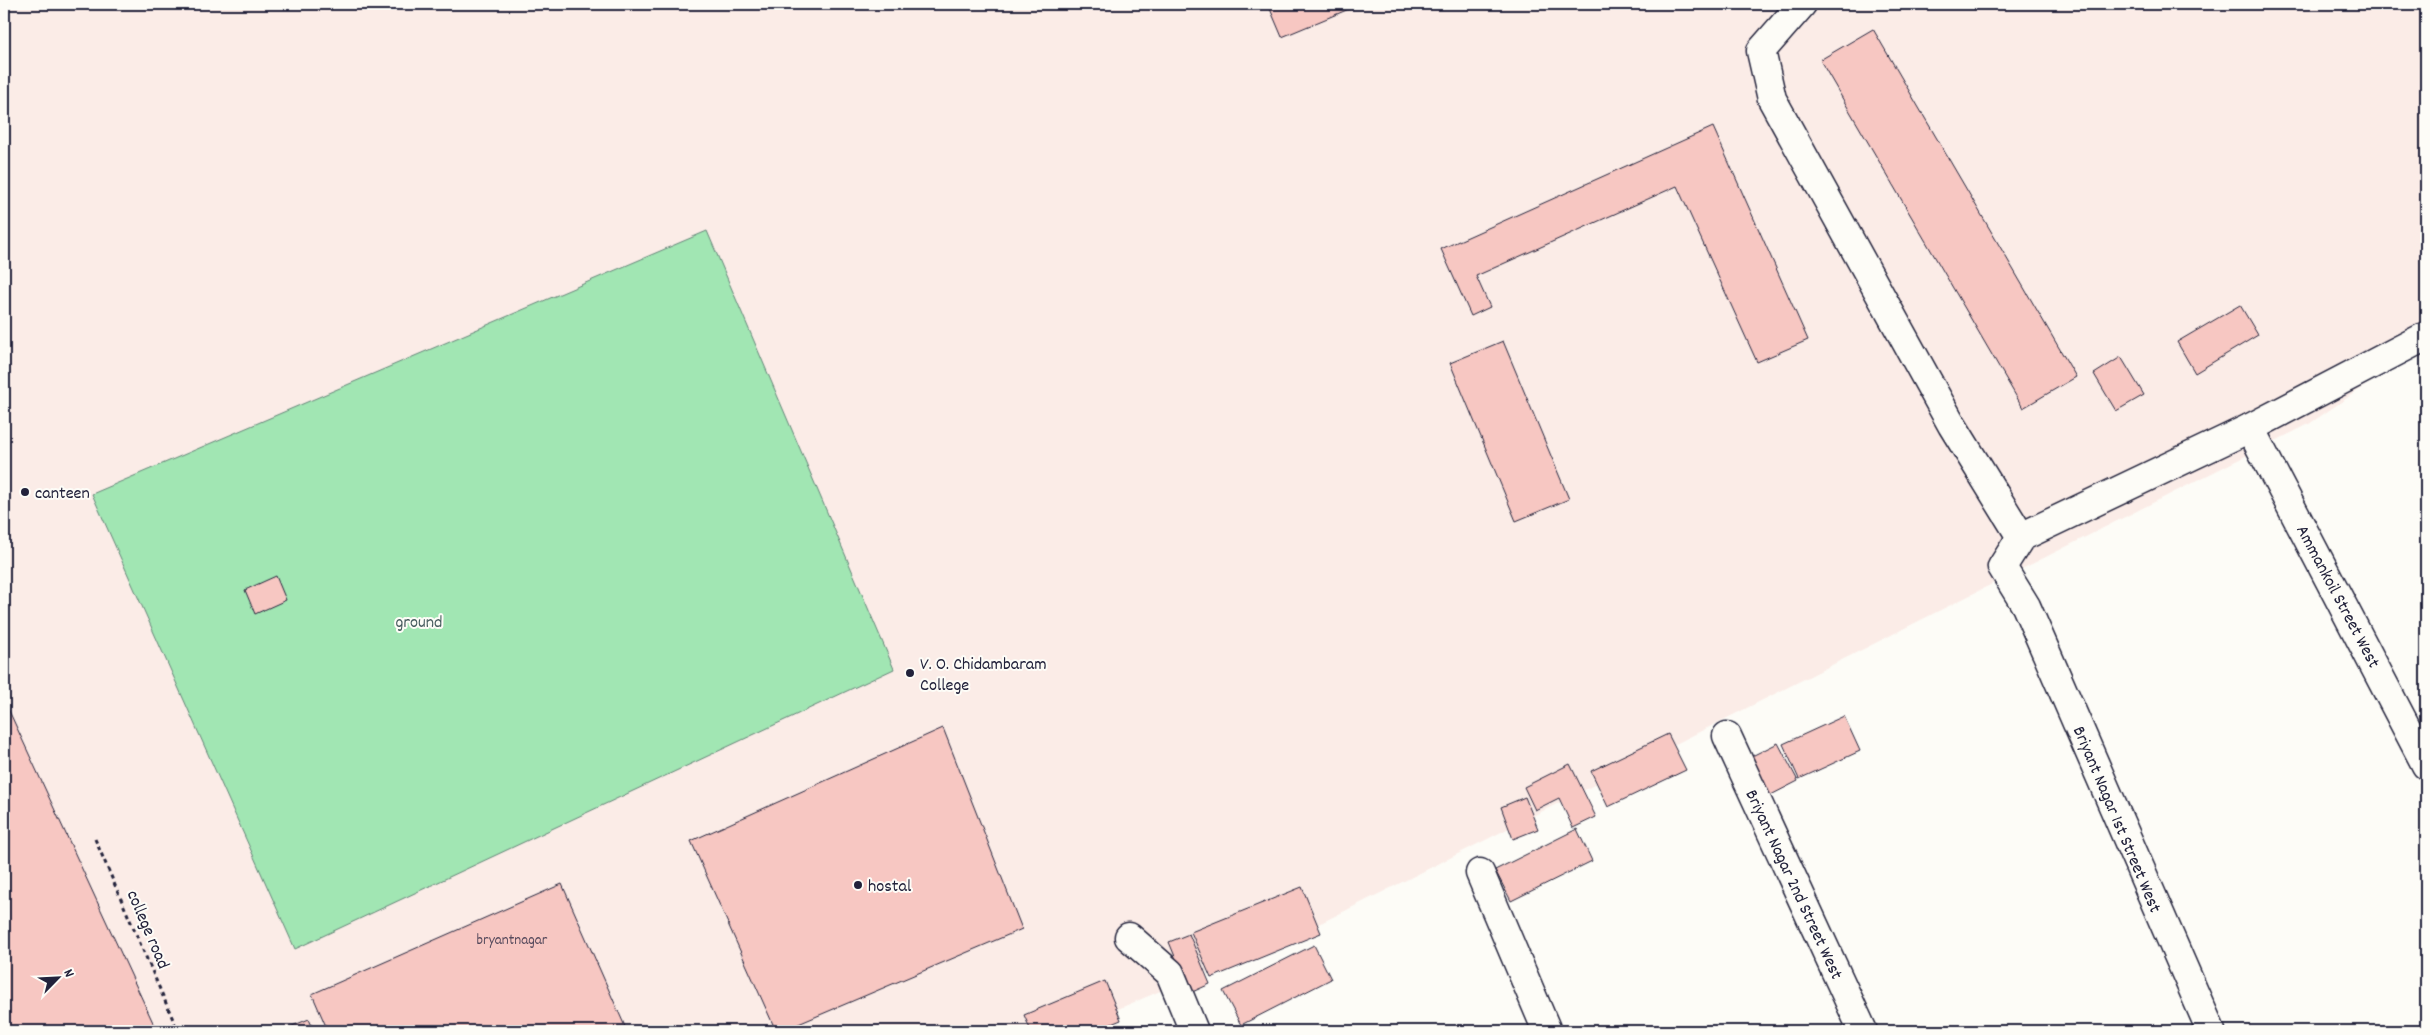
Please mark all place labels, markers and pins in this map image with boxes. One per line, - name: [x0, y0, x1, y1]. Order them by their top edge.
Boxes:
- place label: canteen: [35, 482, 90, 507]
- marker: canteen: [19, 486, 31, 498]
- place label: V. O. Chidambaram College: [920, 653, 1047, 699]
- marker: V. O. Chidambaram College: [904, 667, 916, 679]
- place label: hostal: [868, 875, 912, 900]
- marker: hostal: [852, 879, 864, 891]

